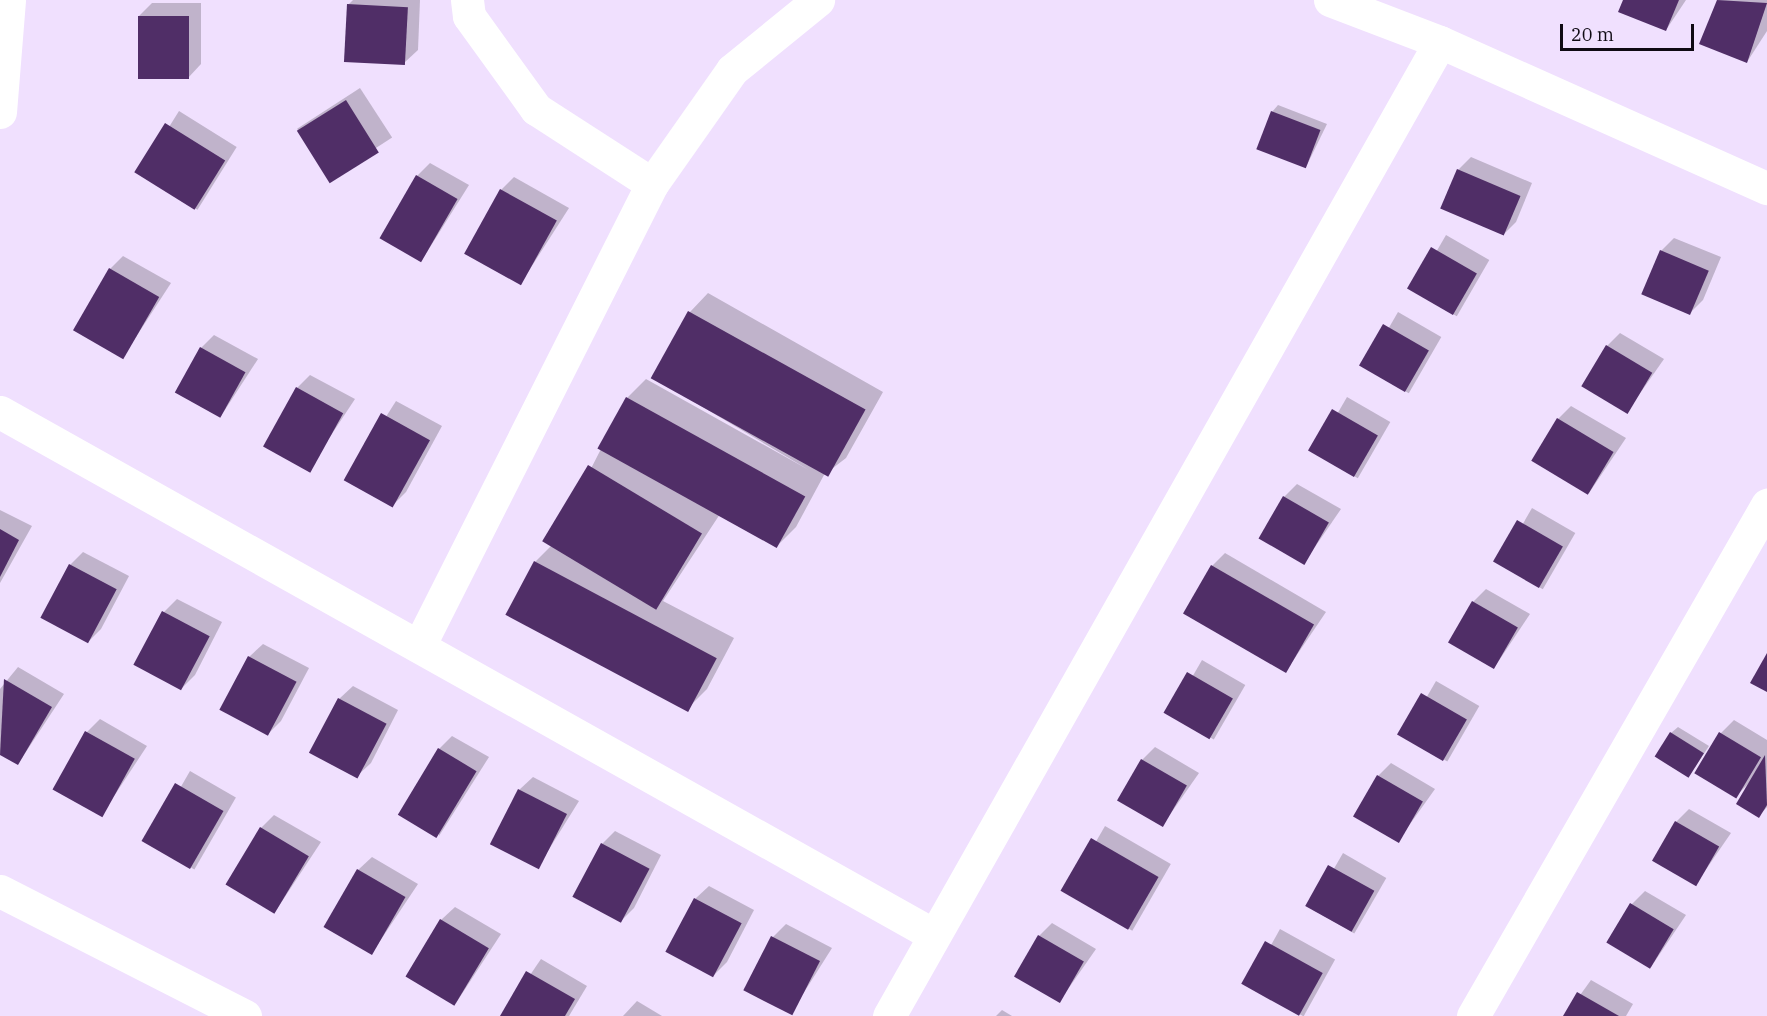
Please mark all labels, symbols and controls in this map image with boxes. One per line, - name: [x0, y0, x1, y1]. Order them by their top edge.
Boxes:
- scale bar: [1563, 12, 1696, 50]
- text: 20 m: [1571, 23, 1614, 46]

